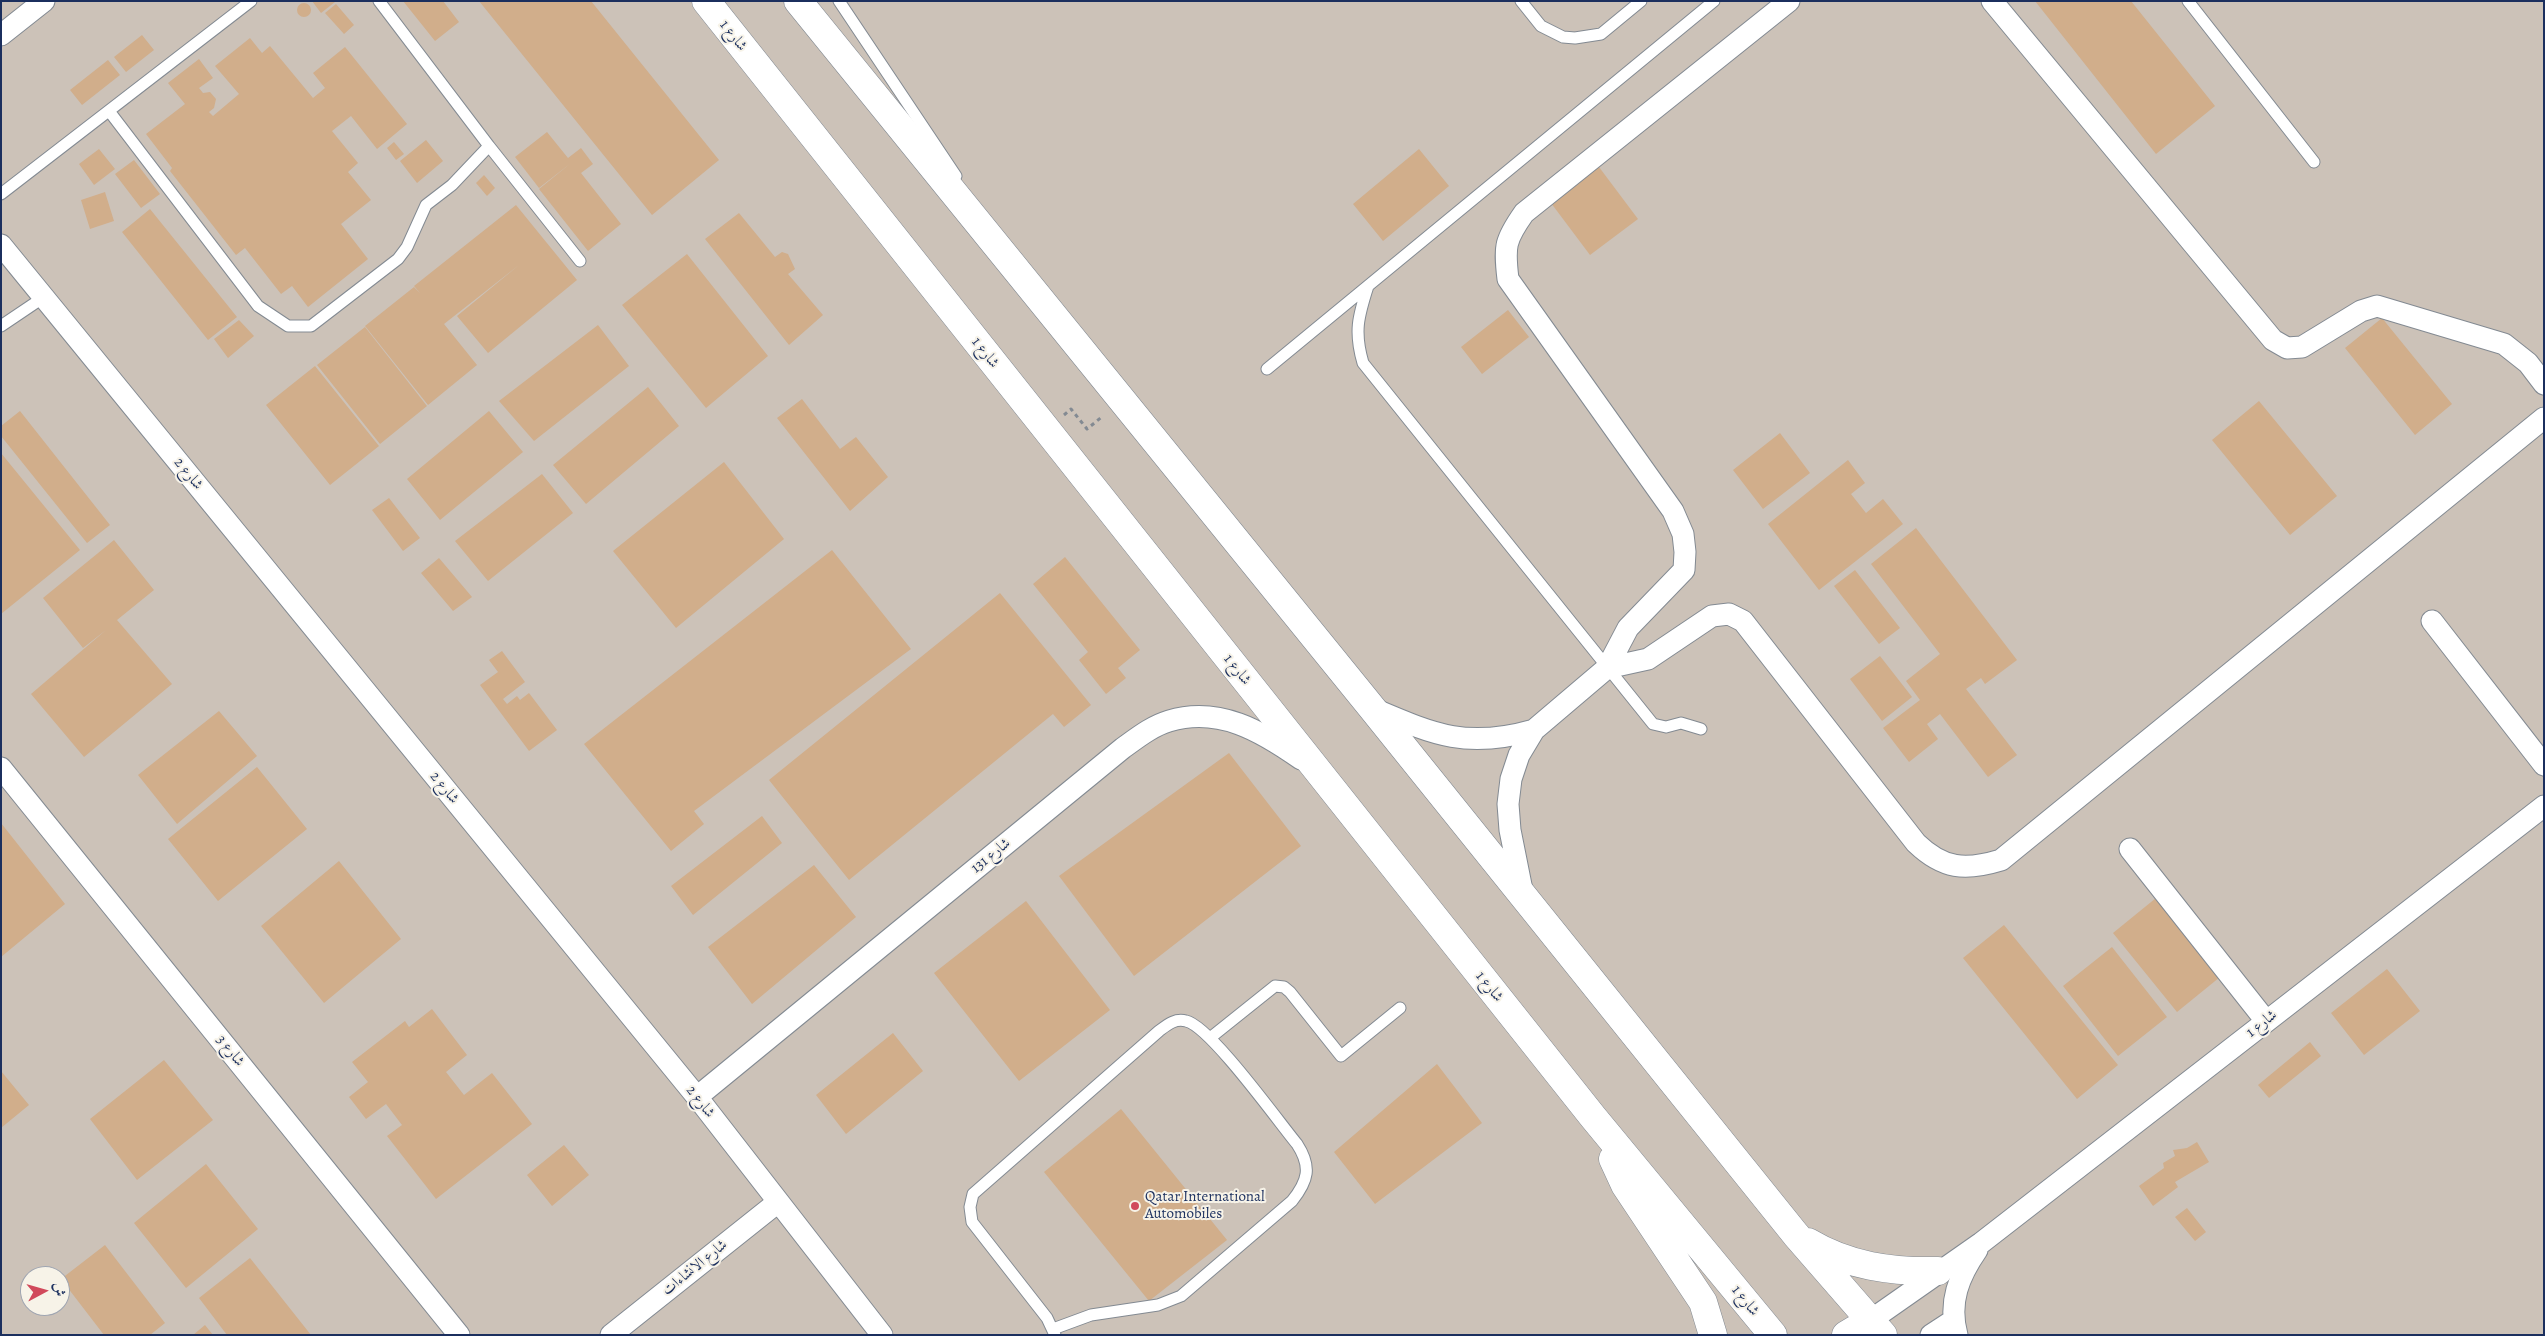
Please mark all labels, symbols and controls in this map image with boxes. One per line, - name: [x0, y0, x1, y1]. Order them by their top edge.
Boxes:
- street label: شارع 1: [715, 17, 751, 55]
- street label: شارع 1: [967, 334, 1003, 372]
- street label: شارع 2: [170, 454, 206, 494]
- street label: شارع 1: [1219, 651, 1255, 689]
- street label: شارع 2: [426, 768, 462, 808]
- street label: شارع 131: [968, 835, 1014, 877]
- street label: شارع 1: [1471, 968, 1507, 1006]
- street label: شارع 1: [2243, 1006, 2281, 1042]
- street label: شارع 3: [212, 1032, 248, 1070]
- street label: شارع 2: [682, 1082, 718, 1122]
- place label: Qatar International Automobiles: [1145, 1188, 1265, 1223]
- marker: Qatar International Automobiles: [1129, 1200, 1141, 1212]
- street label: شارع الانشاءات: [659, 1236, 731, 1300]
- north arrow: [20, 1266, 70, 1316]
- text: ش: [49, 1282, 70, 1297]
- street label: شارع 1: [1727, 1282, 1763, 1320]

